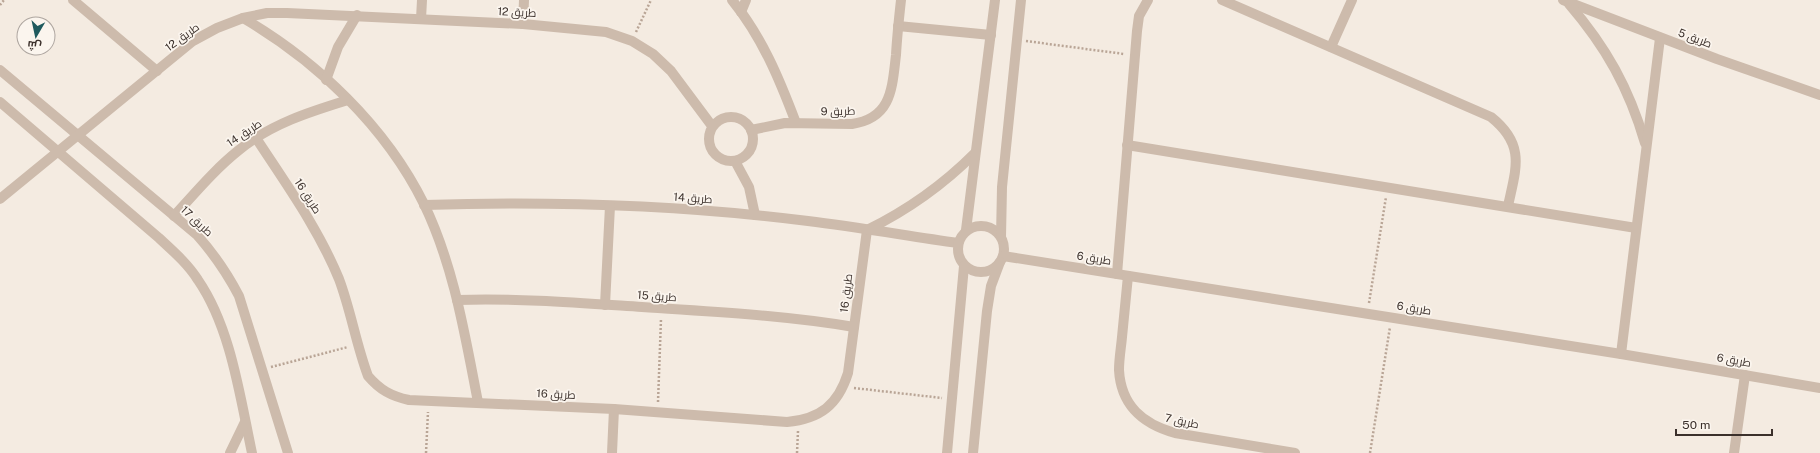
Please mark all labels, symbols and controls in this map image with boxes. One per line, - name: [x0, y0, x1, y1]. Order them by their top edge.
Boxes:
- street label: طريق 12: [497, 5, 537, 20]
- north arrow: [16, 16, 56, 56]
- street label: طريق 12: [163, 21, 202, 54]
- street label: طريق 5: [1676, 26, 1713, 51]
- text: ش: [27, 38, 43, 53]
- street label: طريق 9: [821, 105, 855, 118]
- street label: طريق 14: [224, 117, 264, 150]
- street label: طريق 16: [291, 176, 324, 216]
- street label: طريق 14: [673, 191, 713, 206]
- street label: طريق 17: [178, 203, 215, 239]
- street label: طريق 6: [1076, 249, 1112, 268]
- street label: طريق 16: [838, 273, 855, 313]
- street label: طريق 15: [637, 289, 677, 304]
- street label: طريق 6: [1396, 299, 1432, 318]
- street label: طريق 6: [1716, 351, 1752, 370]
- street label: طريق 16: [536, 387, 576, 402]
- scale bar: [1676, 411, 1772, 437]
- street label: طريق 7: [1164, 412, 1200, 431]
- text: 50 m: [1682, 418, 1710, 432]

